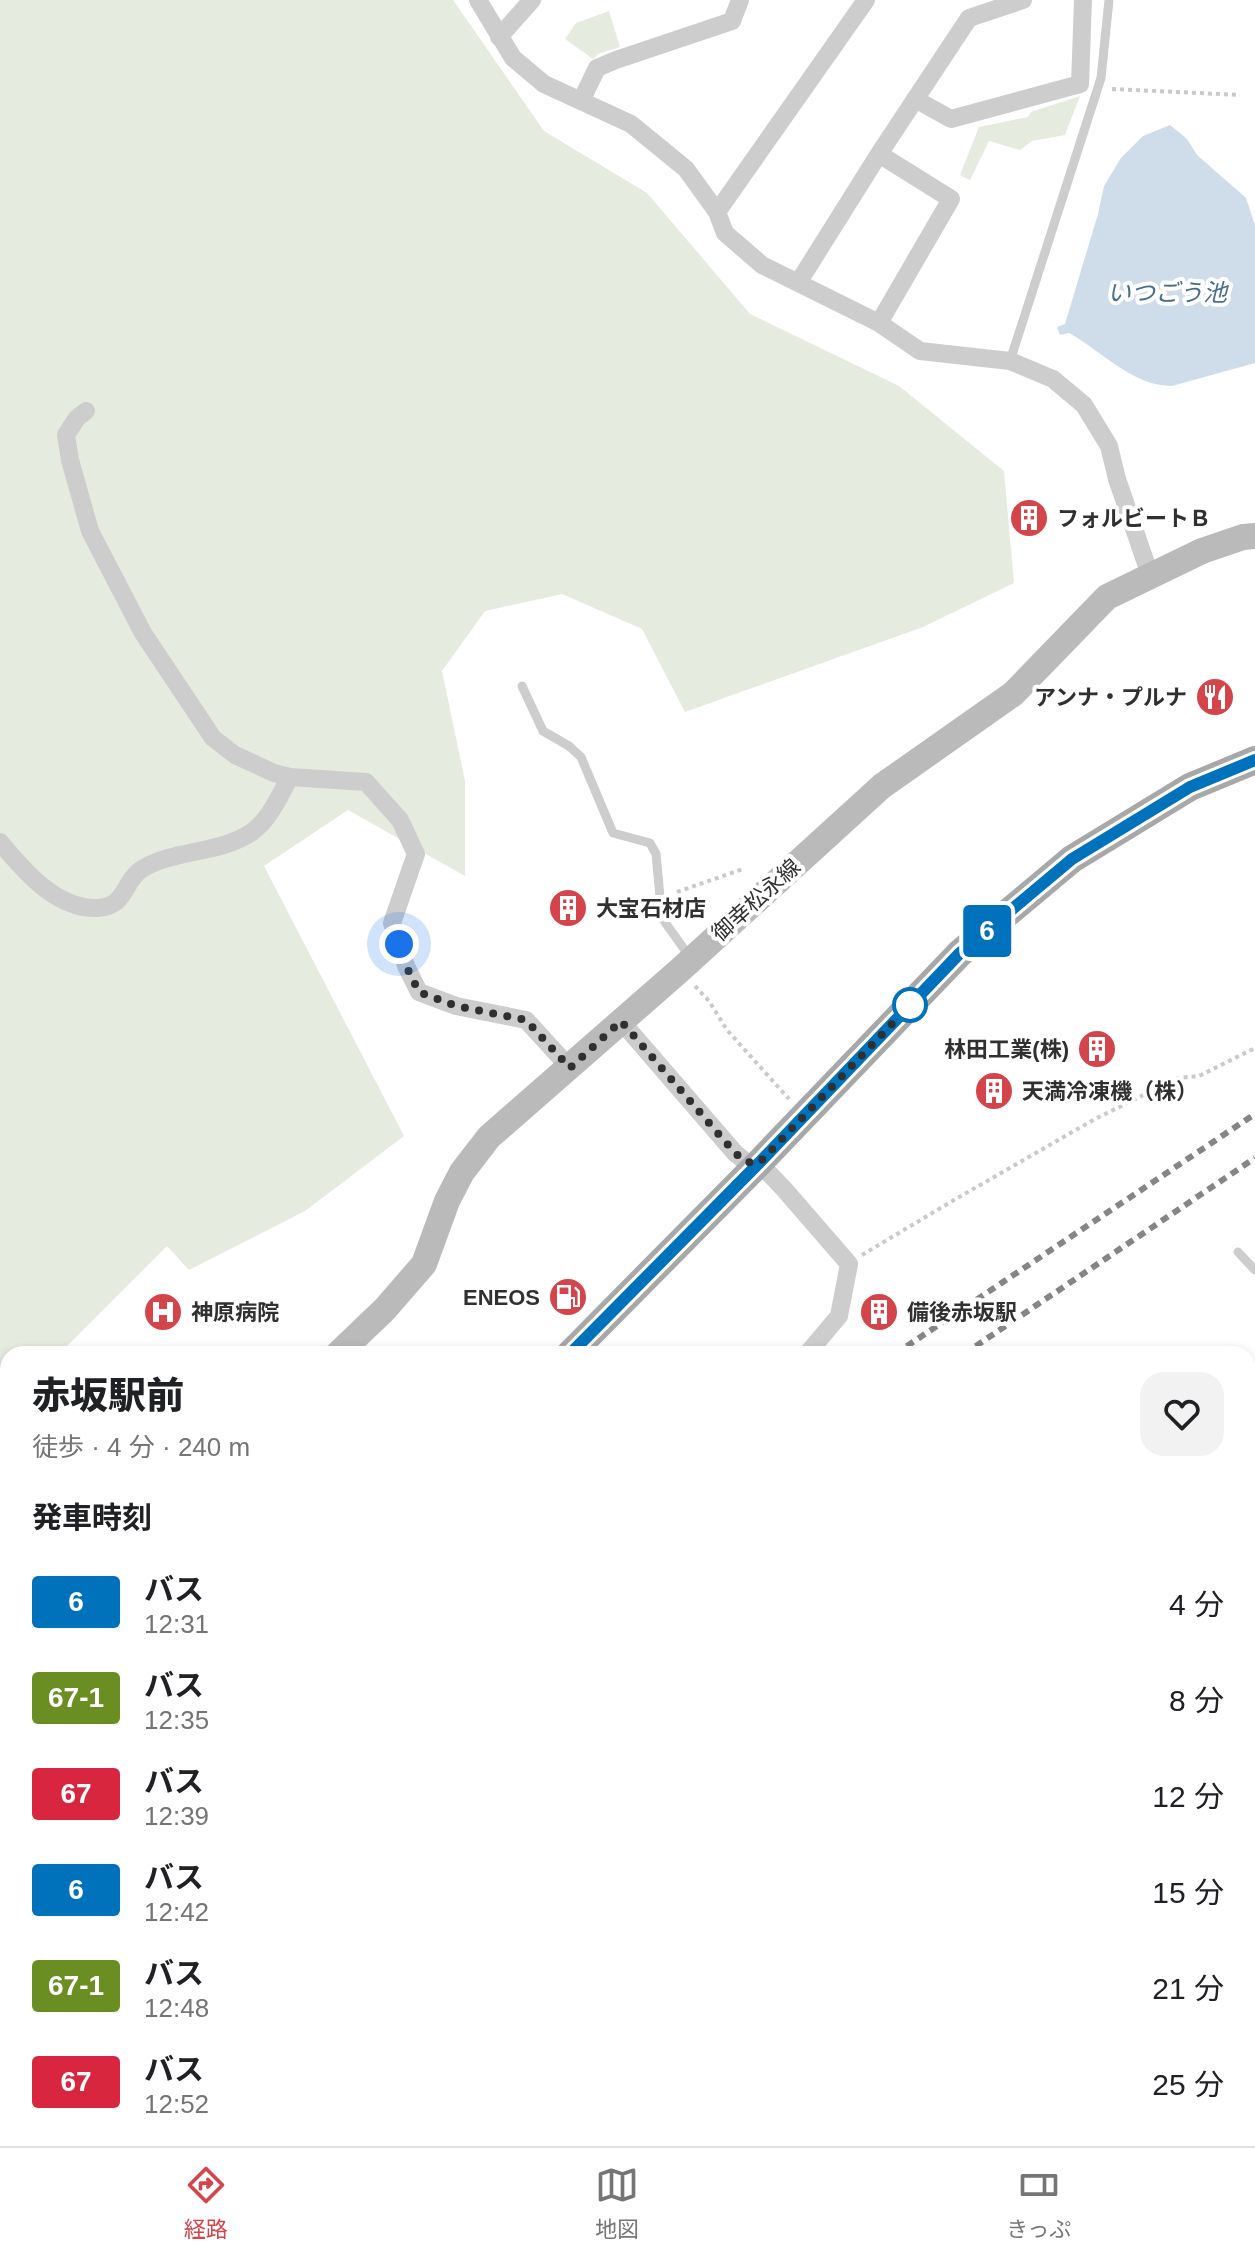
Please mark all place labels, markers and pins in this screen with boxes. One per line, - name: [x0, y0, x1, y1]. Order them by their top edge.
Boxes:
- building icon: フォルビートＢ: [1008, 497, 1050, 539]
- place label: フォルビートＢ: [1057, 506, 1211, 531]
- restaurant icon: アンナ・プルナ: [1194, 676, 1236, 718]
- place label: アンナ・プルナ: [1034, 685, 1187, 710]
- building icon: 大宝石材店: [547, 887, 589, 929]
- place label: 大宝石材店: [596, 896, 706, 921]
- unlabelled marker: [893, 988, 927, 1022]
- building icon: 林田工業(株): [1076, 1028, 1118, 1070]
- place label: 林田工業(株): [944, 1037, 1069, 1062]
- building icon: 天満冷凍機（株）: [973, 1070, 1015, 1112]
- place label: 天満冷凍機（株）: [1022, 1079, 1198, 1104]
- fuel station icon: ENEOS: [547, 1276, 589, 1318]
- place label: ENEOS: [463, 1285, 540, 1310]
- hospital icon: 神原病院: [142, 1291, 184, 1333]
- building icon: 備後赤坂駅: [858, 1291, 900, 1333]
- place label: 神原病院: [191, 1300, 279, 1325]
- place label: 備後赤坂駅: [907, 1300, 1017, 1325]

